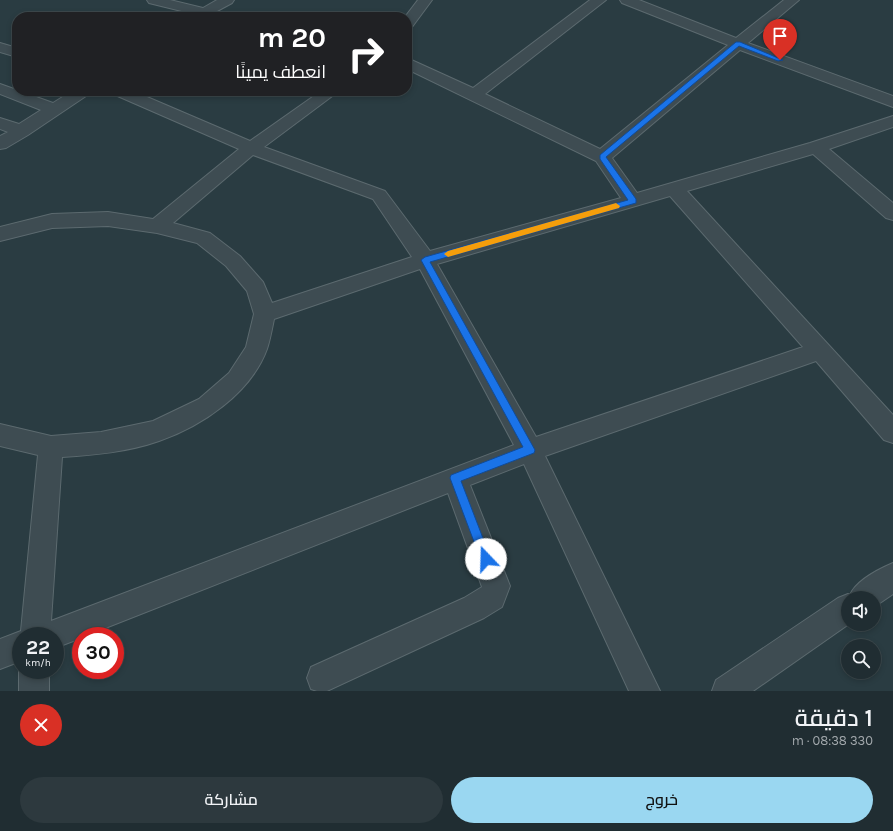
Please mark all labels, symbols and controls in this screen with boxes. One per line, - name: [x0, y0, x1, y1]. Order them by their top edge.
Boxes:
- pin: [763, 19, 797, 60]
- text: 20 m: [258, 21, 326, 54]
- icon: arrive: [769, 25, 791, 47]
- icon: right: [340, 28, 392, 80]
- text: انعطف يمينًا: [235, 61, 326, 83]
- position arrow: [465, 538, 507, 580]
- map controls: [841, 591, 881, 679]
- button: sound: [841, 591, 881, 631]
- speed limit sign: 30: [72, 627, 124, 679]
- text: 22: [26, 636, 50, 659]
- button: search: [841, 639, 881, 679]
- text: km/h: [25, 657, 51, 669]
- button: close: [20, 704, 62, 746]
- text: 1 دقيقة: [795, 704, 873, 732]
- text: 330 m · 08:38: [792, 733, 873, 748]
- button: مشاركة: [20, 777, 443, 823]
- button: خروج: [451, 777, 873, 823]

